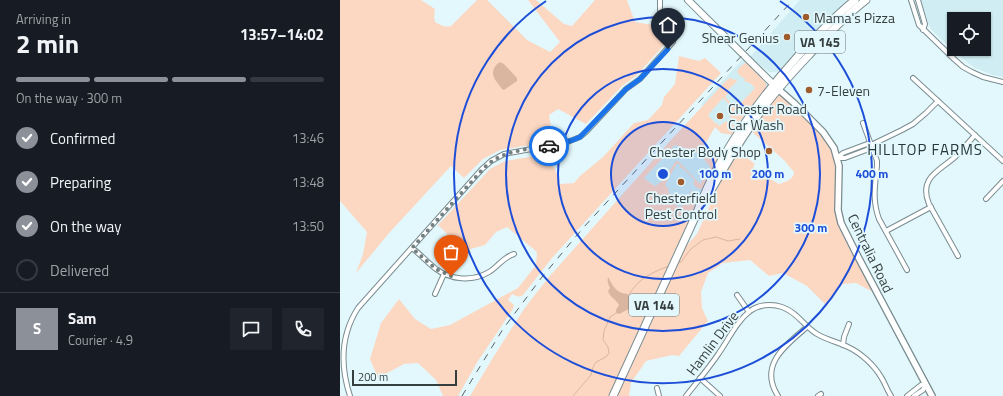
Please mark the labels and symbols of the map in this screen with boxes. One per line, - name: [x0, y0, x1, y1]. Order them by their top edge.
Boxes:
- place label: Mama's Pizza: [814, 7, 895, 28]
- pin: [651, 8, 685, 49]
- marker: Mama's Pizza: [801, 12, 811, 22]
- place label: Shear Genius: [702, 27, 779, 48]
- road number: VA 145: [795, 31, 845, 53]
- marker: Shear Genius: [782, 32, 792, 42]
- place label: 7-Eleven: [817, 80, 870, 101]
- marker: 7-Eleven: [804, 85, 814, 95]
- place label: Chester Road Car Wash: [728, 98, 807, 135]
- marker: Chester Road Car Wash: [715, 111, 725, 121]
- courier: [529, 126, 569, 166]
- district label: HILLTOP FARMS: [867, 138, 983, 161]
- place label: Chester Body Shop: [649, 141, 761, 162]
- marker: Chester Body Shop: [764, 146, 774, 156]
- text: 100 m: [699, 164, 731, 183]
- text: 200 m: [752, 164, 784, 183]
- text: 400 m: [856, 164, 888, 183]
- centre of rings: [656, 167, 670, 181]
- marker: Chesterfield Pest Control: [676, 177, 686, 187]
- place label: Chesterfield Pest Control: [645, 187, 717, 224]
- street label: Centralia Road: [843, 210, 899, 296]
- text: 300 m: [795, 218, 827, 237]
- pin: [434, 235, 468, 276]
- road number: VA 144: [629, 294, 679, 316]
- street label: Hamlin Drive: [681, 306, 743, 380]
- scale bar: [352, 368, 457, 387]

